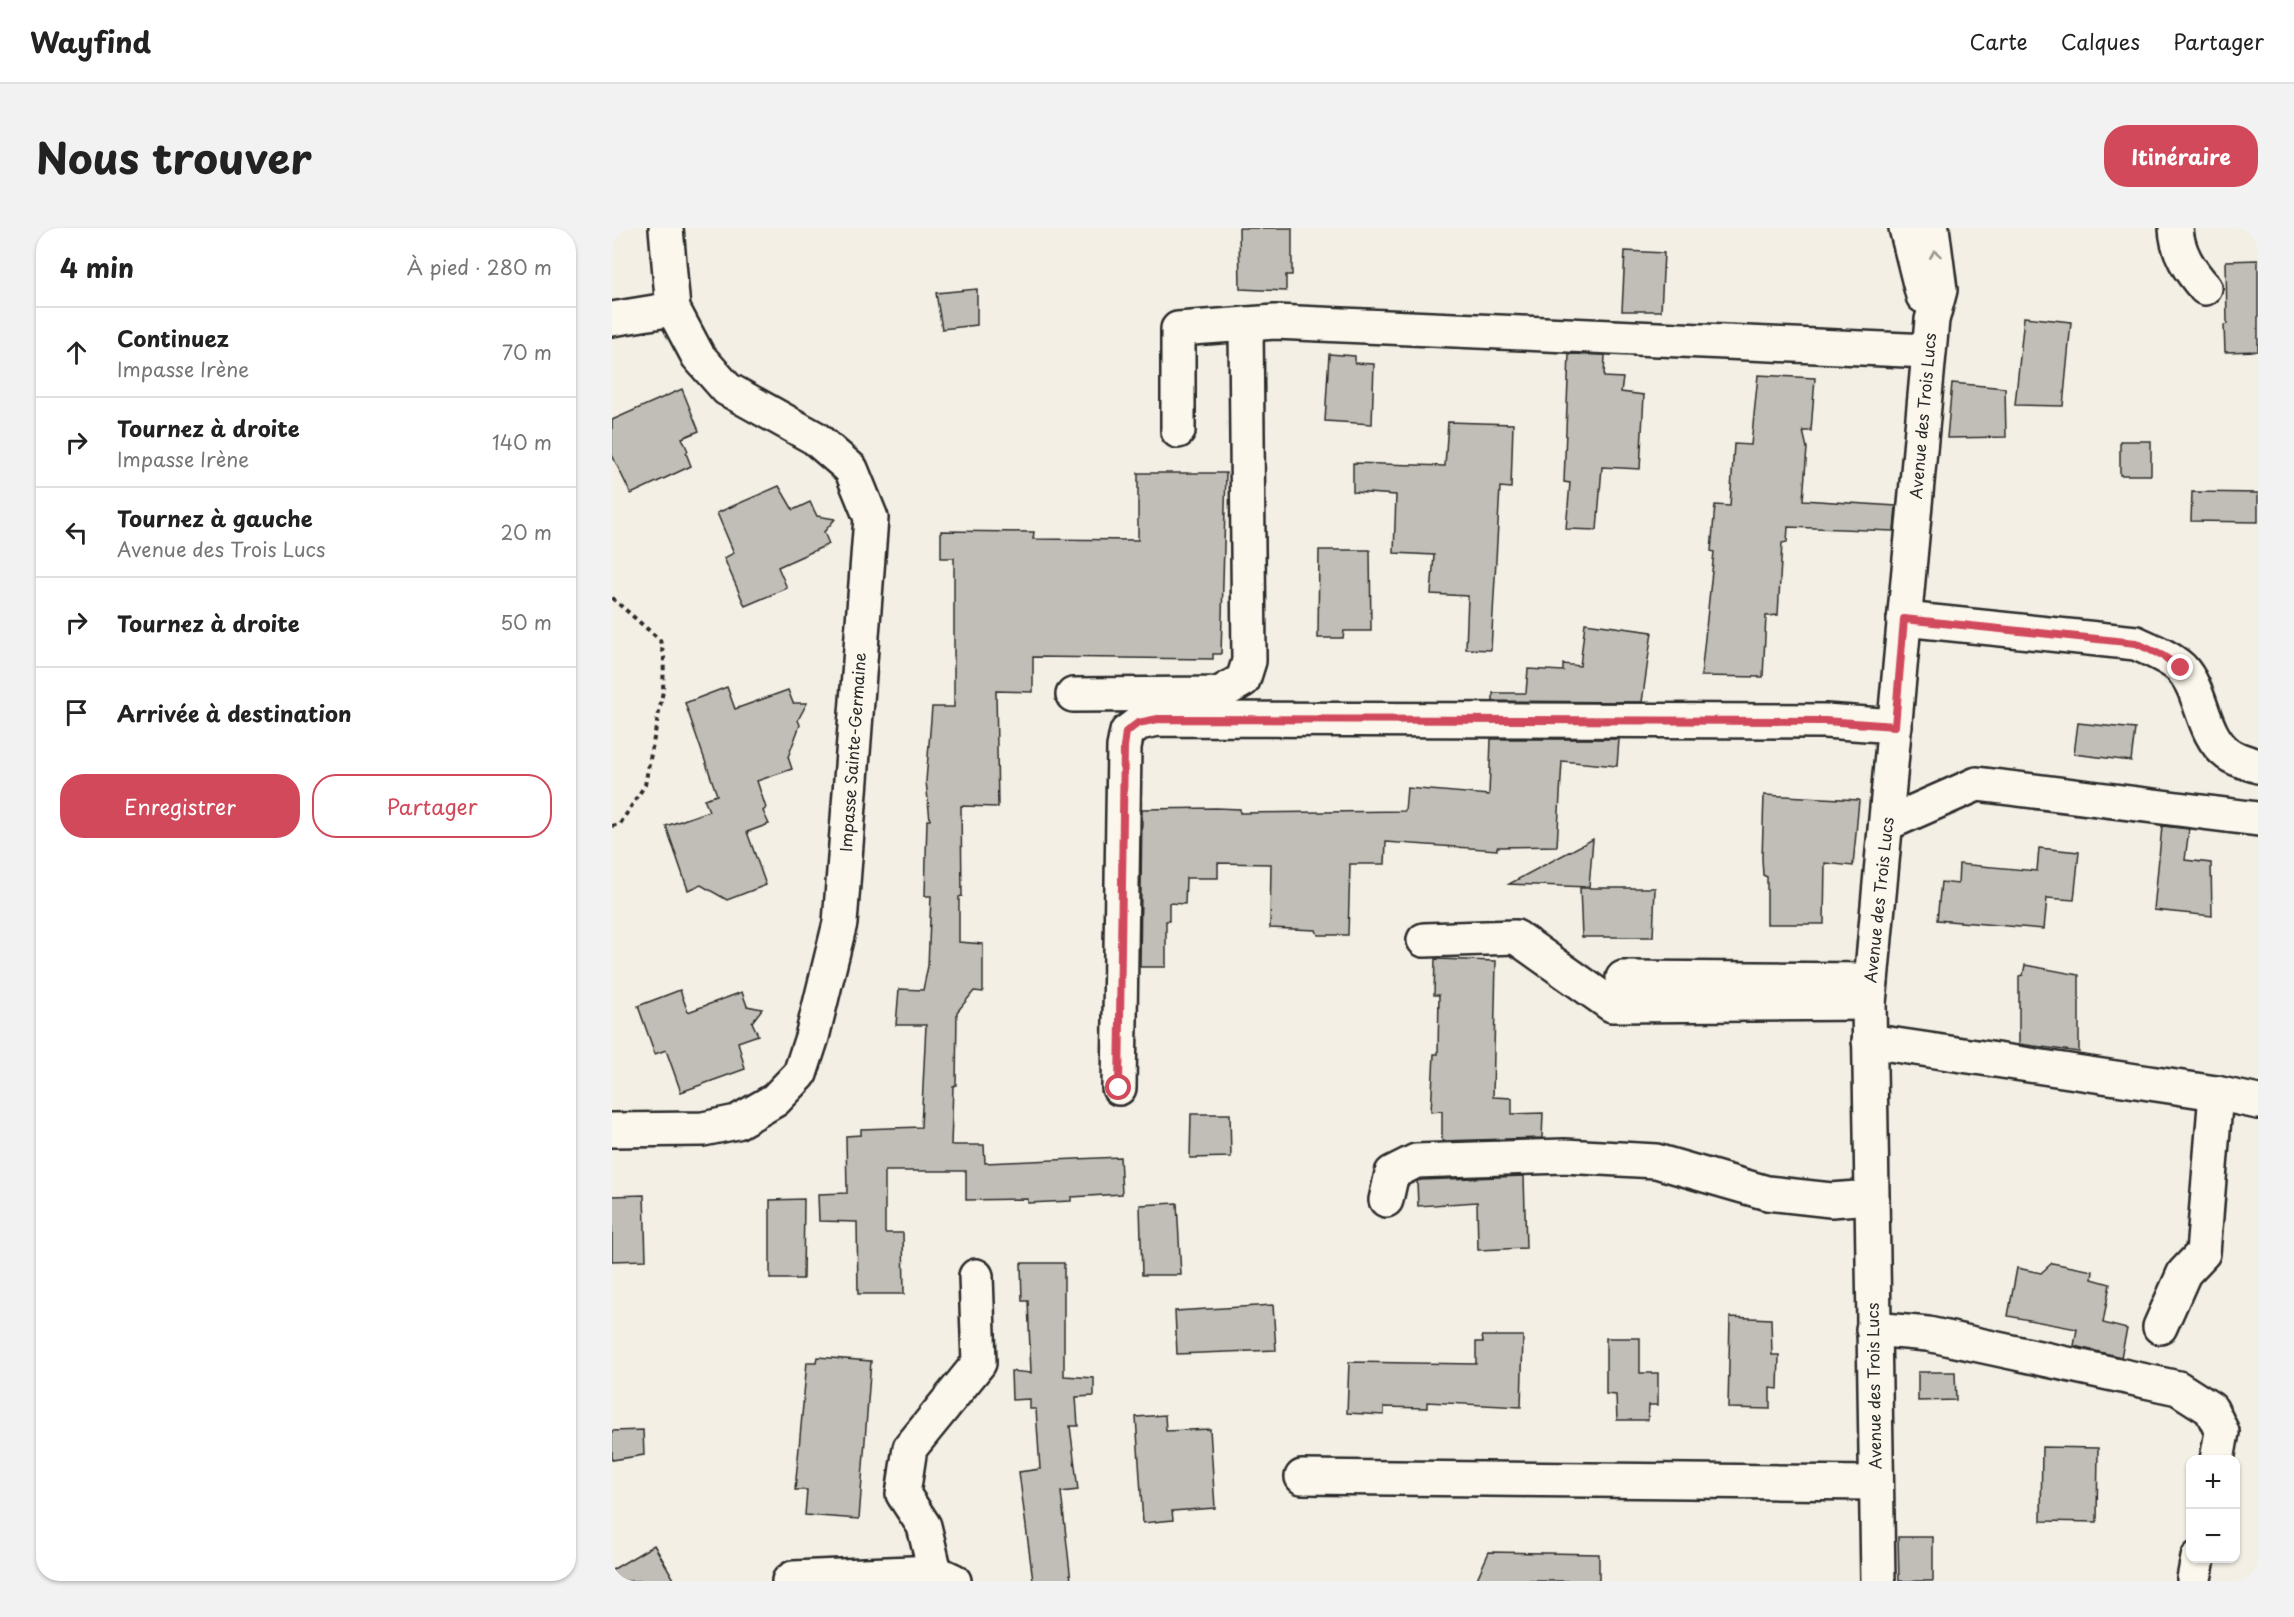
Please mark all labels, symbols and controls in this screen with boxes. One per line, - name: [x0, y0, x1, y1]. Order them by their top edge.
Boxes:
- text: Wayfind: [30, 20, 151, 63]
- text: Carte: [1970, 25, 2028, 57]
- text: Calques: [2061, 25, 2140, 57]
- text: Partager: [2173, 25, 2264, 57]
- text: Nous trouver: [36, 125, 312, 188]
- button: Itinéraire: [2104, 125, 2258, 187]
- text: 4 min: [60, 248, 134, 287]
- one-way arrow: [1930, 249, 1942, 258]
- text: À pied · 280 m: [407, 252, 552, 282]
- text: Continuez: [117, 321, 229, 354]
- street label: Avenue des Trois Lucs: [1903, 332, 1941, 500]
- icon: ahead: [60, 336, 93, 369]
- text: 70 m: [502, 337, 552, 367]
- text: Impasse Irène: [117, 354, 249, 384]
- text: Tournez à droite: [117, 411, 300, 444]
- icon: right: [60, 426, 93, 459]
- text: 140 m: [492, 427, 552, 457]
- text: Impasse Irène: [117, 444, 249, 474]
- text: Tournez à gauche: [117, 501, 313, 534]
- icon: left: [60, 516, 93, 549]
- text: 20 m: [500, 517, 552, 547]
- text: Avenue des Trois Lucs: [117, 534, 325, 564]
- icon: right: [60, 606, 93, 639]
- text: Tournez à droite: [117, 606, 300, 639]
- text: 50 m: [500, 607, 552, 637]
- street label: Impasse Sainte-Germaine: [833, 651, 871, 853]
- route end: [2167, 654, 2193, 680]
- icon: arrive: [60, 696, 93, 729]
- text: Arrivée à destination: [117, 696, 351, 729]
- button: Enregistrer: [60, 774, 300, 838]
- button: Partager: [312, 774, 552, 838]
- street label: Avenue des Trois Lucs: [1857, 816, 1899, 984]
- route start: [1105, 1074, 1131, 1100]
- street label: Avenue des Trois Lucs: [1860, 1302, 1886, 1470]
- map controls: [2186, 1455, 2240, 1563]
- button: +: [2186, 1455, 2240, 1509]
- button: −: [2186, 1509, 2240, 1563]

